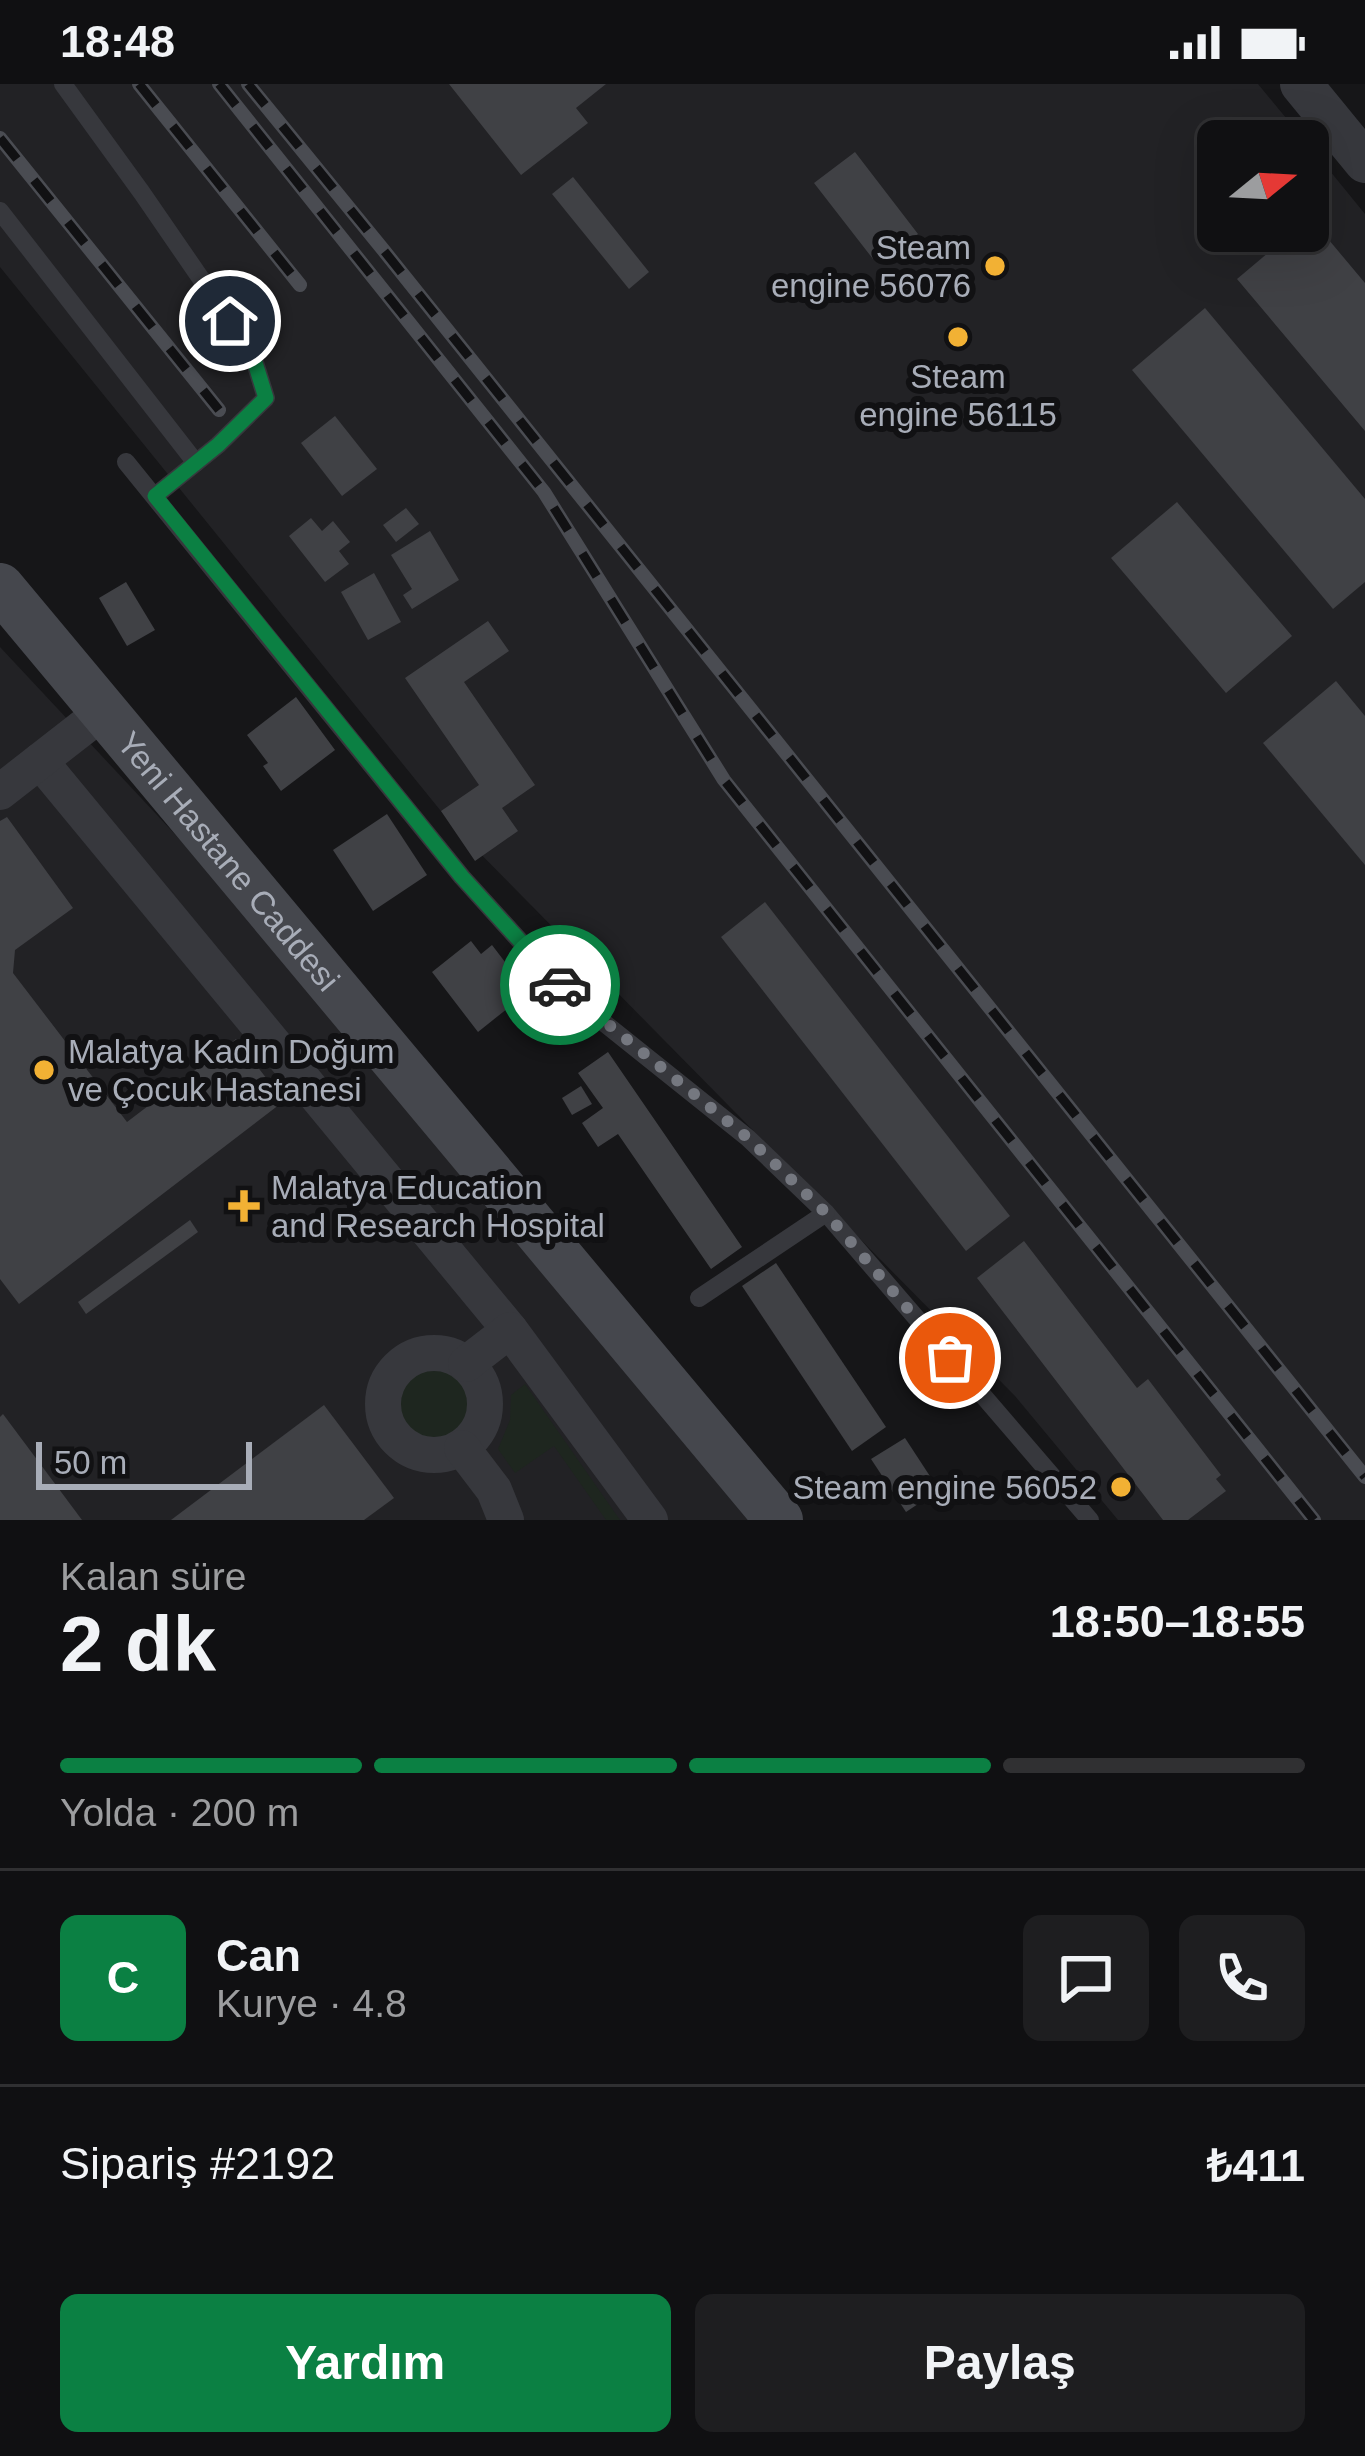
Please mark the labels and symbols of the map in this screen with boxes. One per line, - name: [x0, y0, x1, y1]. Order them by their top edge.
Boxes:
- north arrow: [1197, 120, 1329, 252]
- place label: Steam engine 56076: [771, 229, 971, 304]
- marker: Steam engine 56076: [982, 253, 1008, 279]
- pin: [179, 270, 281, 372]
- marker: Steam engine 56115: [945, 324, 971, 350]
- place label: Steam engine 56115: [859, 358, 1057, 433]
- street label: Yeni Hastane Caddesi: [110, 725, 347, 998]
- courier: [500, 925, 620, 1045]
- place label: Malatya Kadın Doğum ve Çocuk Hastanesi: [68, 1033, 395, 1108]
- marker: Malatya Kadın Doğum ve Çocuk Hastanesi: [31, 1057, 57, 1083]
- place label: Malatya Education and Research Hospital: [271, 1169, 605, 1244]
- marker: Malatya Education and Research Hospital: [228, 1190, 260, 1222]
- pin: [899, 1307, 1001, 1409]
- scale bar: [36, 1436, 252, 1489]
- place label: Steam engine 56052: [792, 1469, 1097, 1506]
- marker: Steam engine 56052: [1108, 1474, 1134, 1500]

